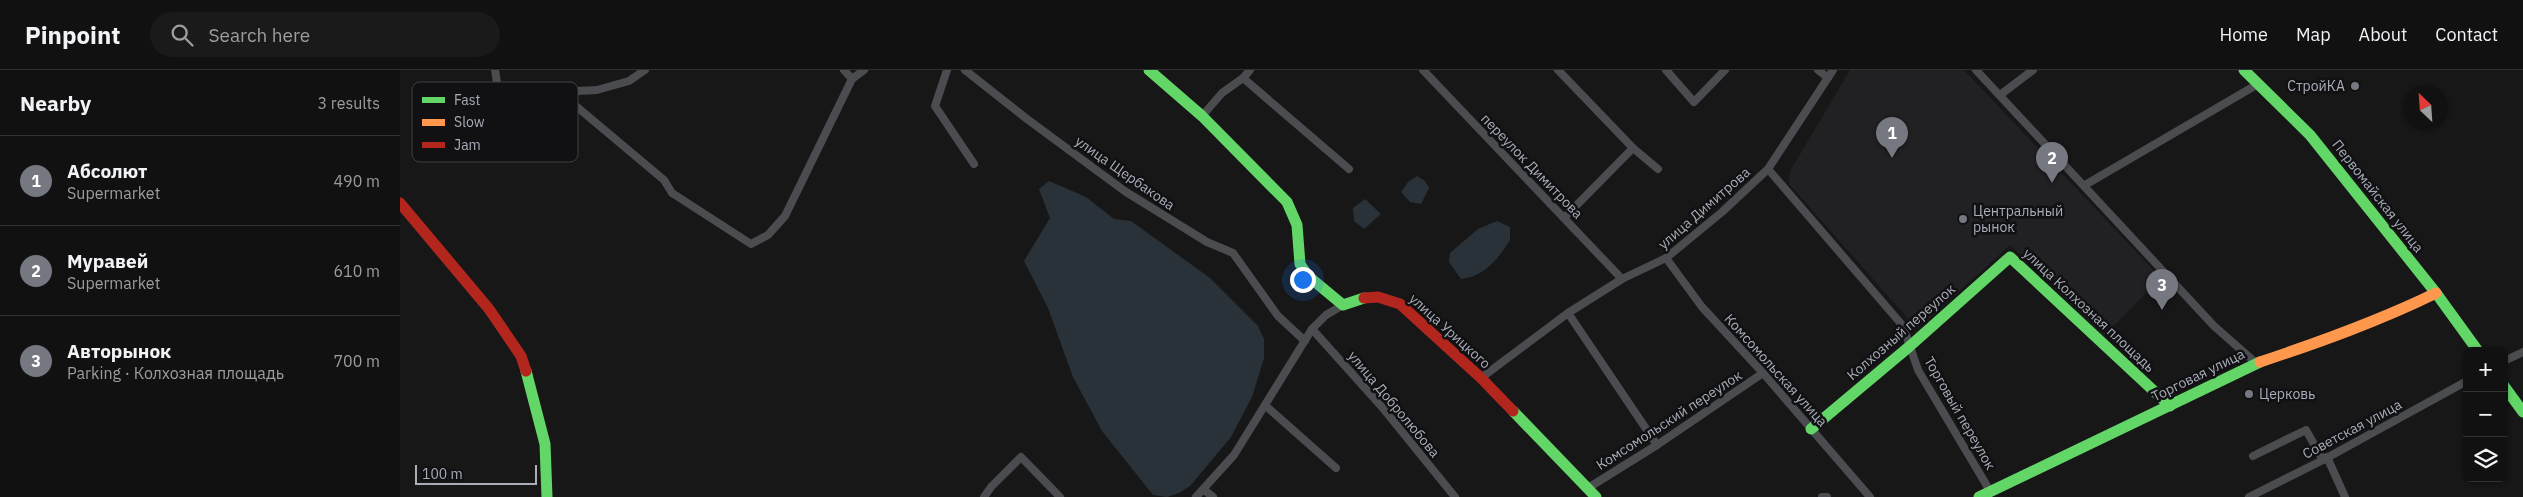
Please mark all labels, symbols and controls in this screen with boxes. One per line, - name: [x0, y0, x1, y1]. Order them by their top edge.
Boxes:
- search box: [150, 12, 500, 57]
- text: Pinpoint: [25, 19, 120, 51]
- icon: search: [168, 21, 196, 49]
- text: Search here: [208, 23, 310, 47]
- text: Home: [2220, 23, 2268, 46]
- text: Map: [2296, 23, 2331, 46]
- text: About: [2359, 23, 2407, 46]
- text: Contact: [2435, 23, 2498, 46]
- place label: СтройКА: [2287, 77, 2345, 95]
- marker: СтройКА: [2349, 80, 2361, 92]
- legend: [412, 82, 578, 162]
- north arrow: [2403, 85, 2448, 130]
- text: Nearby: [20, 89, 91, 117]
- text: Fast: [454, 91, 480, 109]
- text: 3 results: [317, 93, 380, 113]
- street label: переулок Димитрова: [1477, 110, 1587, 223]
- text: Slow: [454, 113, 485, 131]
- pin: 1: [1876, 117, 1908, 158]
- street label: улица Щербакова: [1072, 132, 1179, 214]
- text: Jam: [454, 136, 481, 154]
- street label: Первомайская улица: [2328, 136, 2428, 256]
- pin: 2: [2036, 142, 2068, 183]
- text: Абсолют: [67, 159, 147, 183]
- street label: улица Димитрова: [1654, 163, 1754, 253]
- text: 1: [31, 171, 41, 191]
- text: 490 m: [333, 171, 380, 191]
- text: Supermarket: [67, 183, 160, 203]
- place label: Центральный рынок: [1973, 202, 2063, 236]
- marker: Центральный рынок: [1957, 213, 1969, 225]
- street label: улица Колхозная площадь: [2019, 244, 2159, 376]
- text: Муравей: [67, 249, 148, 273]
- text: 2: [31, 261, 41, 281]
- text: 610 m: [333, 261, 380, 281]
- your location: [1290, 267, 1316, 293]
- pin: 3: [2146, 269, 2178, 310]
- text: Supermarket: [67, 273, 160, 293]
- street label: Колхозный переулок: [1843, 280, 1959, 384]
- street label: улица Урицкого: [1405, 290, 1495, 372]
- street label: Комсомольская улица: [1721, 310, 1832, 431]
- text: Авторынок: [67, 339, 171, 363]
- street label: Торговая улица: [2148, 344, 2248, 405]
- street label: улица Добролюбова: [1344, 347, 1444, 461]
- map controls: [2463, 347, 2508, 482]
- button: +: [2463, 347, 2508, 392]
- text: 3: [31, 351, 41, 371]
- text: 700 m: [333, 351, 380, 371]
- street label: Торговый переулок: [1920, 353, 2000, 473]
- text: Parking · Колхозная площадь: [67, 363, 284, 383]
- street label: Комсомольский переулок: [1593, 366, 1746, 474]
- place label: Церковь: [2259, 385, 2315, 403]
- marker: Церковь: [2243, 388, 2255, 400]
- button: −: [2463, 392, 2508, 437]
- street label: Советская улица: [2299, 395, 2405, 463]
- button: layers: [2463, 437, 2508, 482]
- scale bar: [415, 462, 538, 485]
- text: 100 m: [422, 465, 463, 483]

